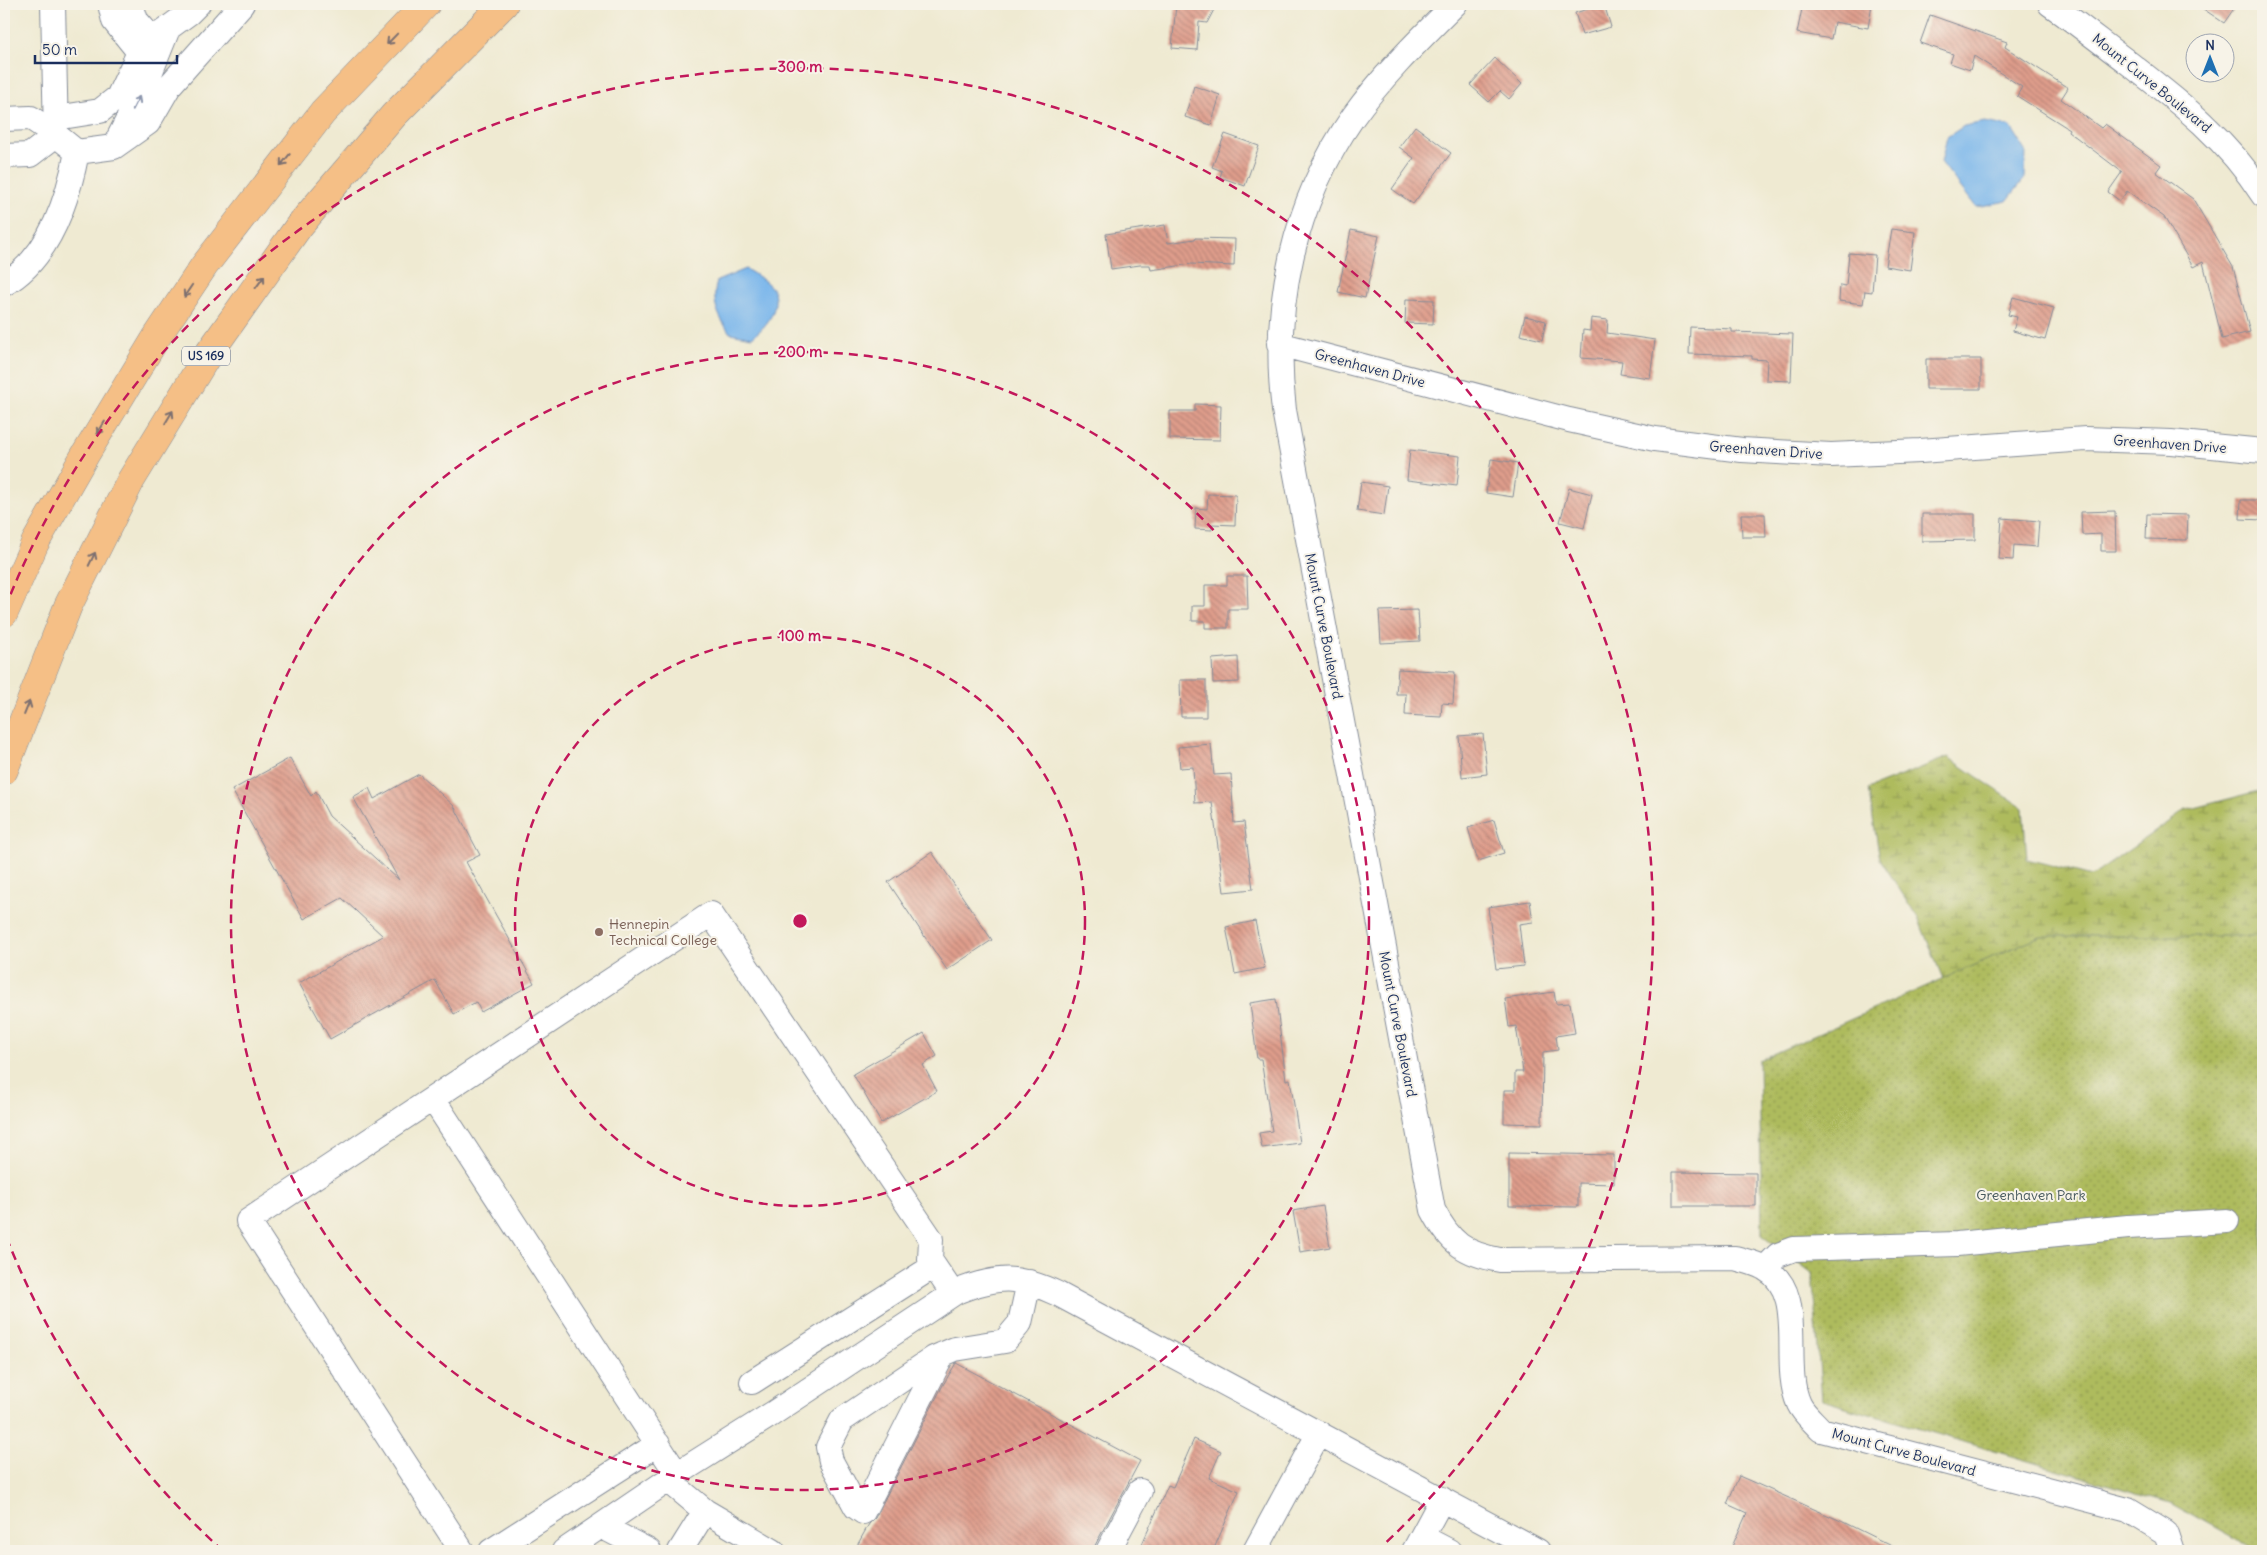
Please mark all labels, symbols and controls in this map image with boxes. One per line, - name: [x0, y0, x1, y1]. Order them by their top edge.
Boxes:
- street label: Mount Curve Boulevard: [2089, 29, 2215, 137]
- scale bar: [35, 32, 178, 64]
- one-way arrow: [386, 32, 398, 45]
- north arrow: [2184, 32, 2234, 82]
- text: N: [2205, 36, 2215, 54]
- text: 50 m: [42, 40, 77, 59]
- text: 300 m: [778, 57, 823, 76]
- one-way arrow: [131, 96, 141, 111]
- one-way arrow: [279, 153, 290, 166]
- one-way arrow: [254, 275, 265, 289]
- one-way arrow: [182, 283, 192, 297]
- text: 200 m: [778, 342, 822, 361]
- street label: Greenhaven Drive: [1313, 345, 1427, 391]
- road number: US 169: [182, 346, 230, 366]
- one-way arrow: [165, 410, 175, 424]
- one-way arrow: [95, 420, 105, 434]
- street label: Greenhaven Drive: [2113, 431, 2227, 457]
- street label: Greenhaven Drive: [1709, 437, 1823, 463]
- one-way arrow: [87, 552, 97, 567]
- street label: Mount Curve Boulevard: [1301, 552, 1347, 700]
- text: 100 m: [779, 626, 821, 645]
- one-way arrow: [23, 701, 33, 716]
- centre of rings: [791, 912, 809, 930]
- place label: Hennepin Technical College: [609, 915, 717, 949]
- marker: Hennepin Technical College: [593, 926, 605, 938]
- street label: Mount Curve Boulevard: [1375, 950, 1421, 1098]
- park label: Greenhaven Park: [1976, 1186, 2086, 1204]
- street label: Mount Curve Boulevard: [1830, 1424, 1978, 1480]

